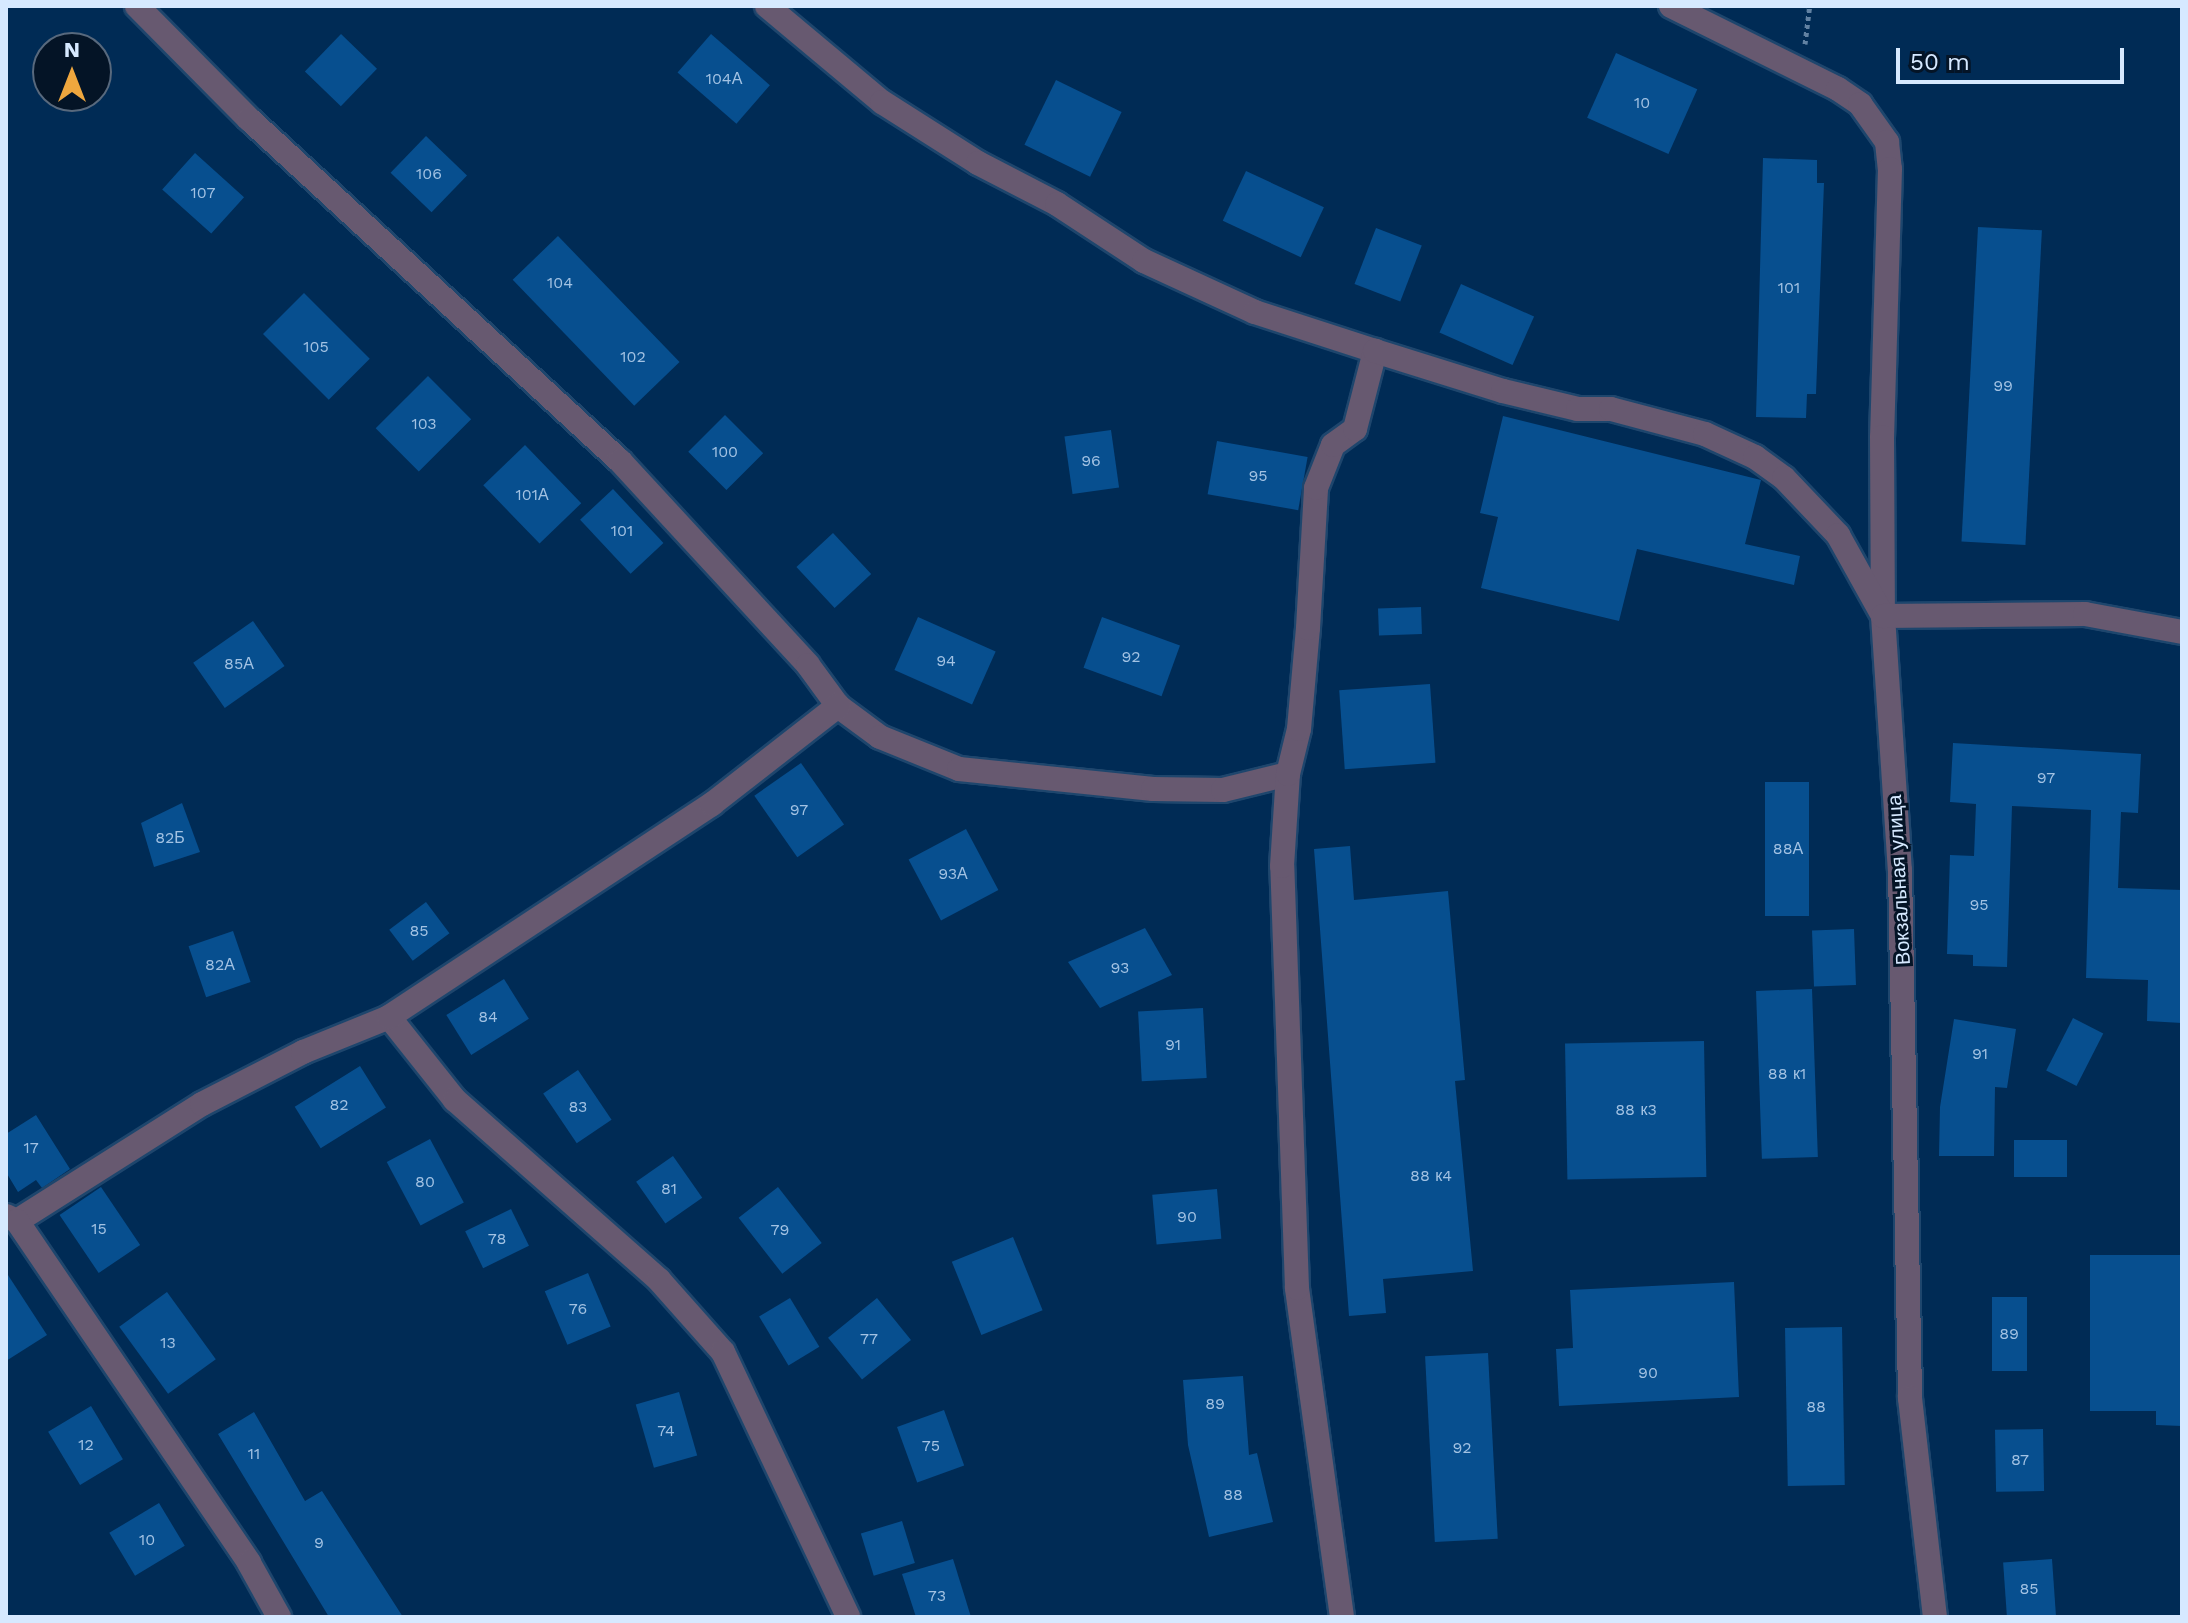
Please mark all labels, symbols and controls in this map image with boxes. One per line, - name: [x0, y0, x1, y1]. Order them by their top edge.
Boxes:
- north arrow: [32, 32, 112, 112]
- scale bar: [1900, 32, 2128, 82]
- text: N: [64, 37, 80, 62]
- text: 50 m: [1910, 48, 1970, 76]
- house number: 104А: [706, 69, 742, 89]
- house number: 10: [1634, 93, 1650, 113]
- house number: 106: [416, 164, 442, 184]
- house number: 107: [191, 183, 215, 203]
- house number: 104: [547, 273, 573, 293]
- house number: 101: [1778, 278, 1800, 298]
- house number: 105: [303, 337, 329, 357]
- house number: 102: [620, 347, 646, 367]
- house number: 99: [1993, 376, 2013, 396]
- house number: 103: [411, 414, 437, 434]
- house number: 100: [712, 442, 738, 462]
- house number: 96: [1081, 451, 1101, 471]
- house number: 95: [1248, 466, 1268, 486]
- house number: 101А: [515, 485, 549, 505]
- house number: 101: [611, 521, 633, 541]
- house number: 92: [1121, 647, 1141, 667]
- house number: 94: [936, 651, 956, 671]
- house number: 85А: [224, 654, 254, 674]
- house number: 97: [2037, 768, 2055, 788]
- street label: Вокзальная улица: [1883, 794, 1915, 966]
- house number: 97: [790, 800, 808, 820]
- house number: 82Б: [155, 828, 185, 848]
- house number: 88А: [1773, 839, 1803, 859]
- house number: 93А: [938, 864, 968, 884]
- house number: 95: [1969, 895, 1989, 915]
- house number: 85: [409, 921, 429, 941]
- house number: 82А: [205, 955, 235, 975]
- house number: 93: [1111, 958, 1129, 978]
- house number: 84: [478, 1007, 498, 1027]
- house number: 91: [1165, 1035, 1181, 1055]
- house number: 91: [1972, 1044, 1988, 1064]
- house number: 88 к1: [1768, 1064, 1806, 1084]
- house number: 82: [329, 1095, 349, 1115]
- house number: 83: [569, 1097, 587, 1117]
- house number: 88 к3: [1615, 1100, 1657, 1120]
- house number: 17: [23, 1138, 39, 1158]
- house number: 88 к4: [1410, 1166, 1452, 1186]
- house number: 80: [415, 1172, 435, 1192]
- house number: 81: [661, 1179, 677, 1199]
- house number: 90: [1177, 1207, 1197, 1227]
- house number: 15: [91, 1219, 107, 1239]
- house number: 79: [771, 1220, 789, 1240]
- house number: 78: [488, 1229, 506, 1249]
- house number: 76: [569, 1299, 587, 1319]
- house number: 89: [1999, 1324, 2019, 1344]
- house number: 77: [860, 1329, 878, 1349]
- house number: 13: [160, 1333, 176, 1353]
- house number: 90: [1638, 1363, 1658, 1383]
- house number: 89: [1205, 1394, 1225, 1414]
- house number: 88: [1806, 1397, 1826, 1417]
- house number: 74: [657, 1421, 675, 1441]
- house number: 12: [78, 1435, 94, 1455]
- house number: 75: [922, 1436, 940, 1456]
- house number: 92: [1452, 1438, 1472, 1458]
- house number: 11: [248, 1444, 260, 1464]
- house number: 87: [2011, 1450, 2029, 1470]
- house number: 88: [1223, 1485, 1243, 1505]
- house number: 10: [139, 1530, 155, 1550]
- house number: 9: [314, 1533, 324, 1553]
- house number: 85: [2019, 1579, 2039, 1599]
- house number: 73: [928, 1586, 946, 1606]

